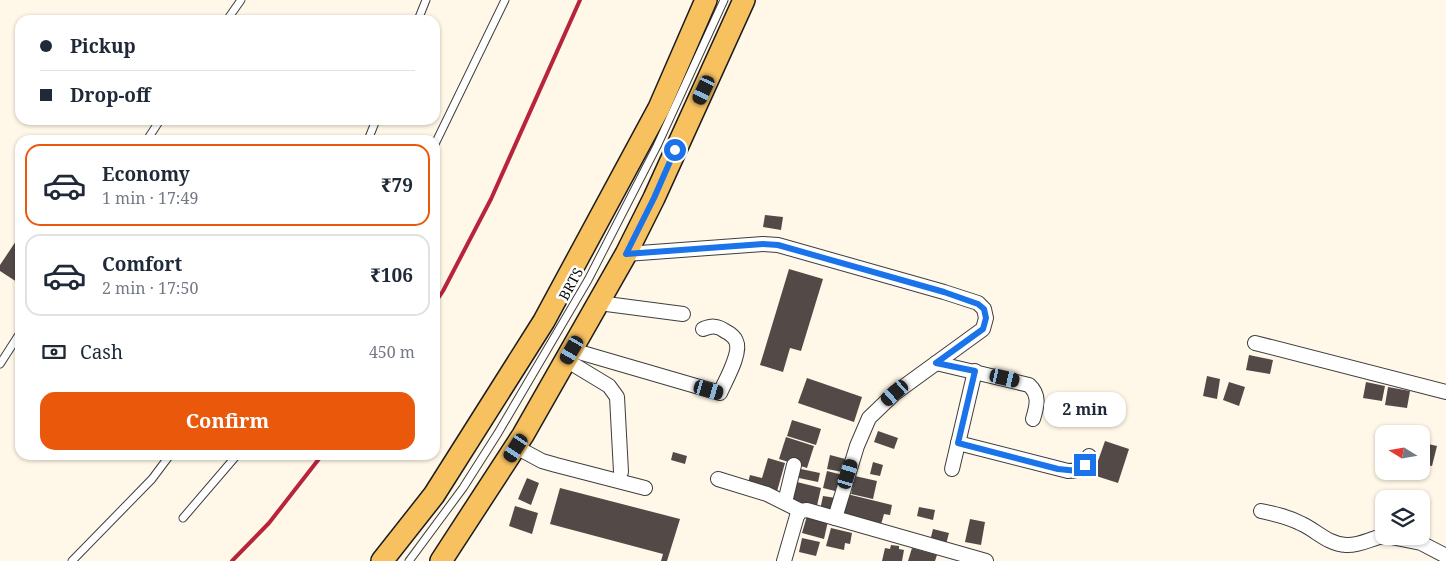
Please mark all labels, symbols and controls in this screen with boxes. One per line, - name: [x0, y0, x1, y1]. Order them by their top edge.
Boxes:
- text: Pickup: [70, 33, 136, 59]
- car: [690, 73, 717, 107]
- text: Drop-off: [70, 82, 150, 108]
- route start: [664, 139, 686, 161]
- text: Economy: [102, 161, 190, 187]
- icon: car: [42, 163, 87, 208]
- text: ₹79: [381, 172, 413, 198]
- text: 1 min · 17:49: [102, 187, 198, 209]
- text: Comfort: [102, 251, 182, 277]
- icon: car: [42, 253, 87, 298]
- text: ₹106: [370, 262, 413, 288]
- street label: BRTS: [554, 264, 587, 303]
- text: 2 min · 17:50: [102, 277, 198, 299]
- car: [558, 333, 585, 367]
- icon: cash: [40, 338, 68, 366]
- text: Cash: [80, 339, 123, 365]
- text: 450 m: [369, 341, 415, 363]
- car: [988, 367, 1021, 389]
- car: [878, 377, 911, 409]
- car: [692, 379, 725, 401]
- button: Confirm: [40, 392, 415, 450]
- callout: 2 min: [1044, 392, 1126, 428]
- text: 2 min: [1062, 398, 1108, 420]
- north arrow: [1375, 425, 1430, 480]
- map controls: [1375, 425, 1430, 545]
- car: [501, 431, 530, 465]
- route end: [1074, 454, 1096, 476]
- car: [836, 457, 859, 491]
- button: layers: [1375, 490, 1430, 545]

